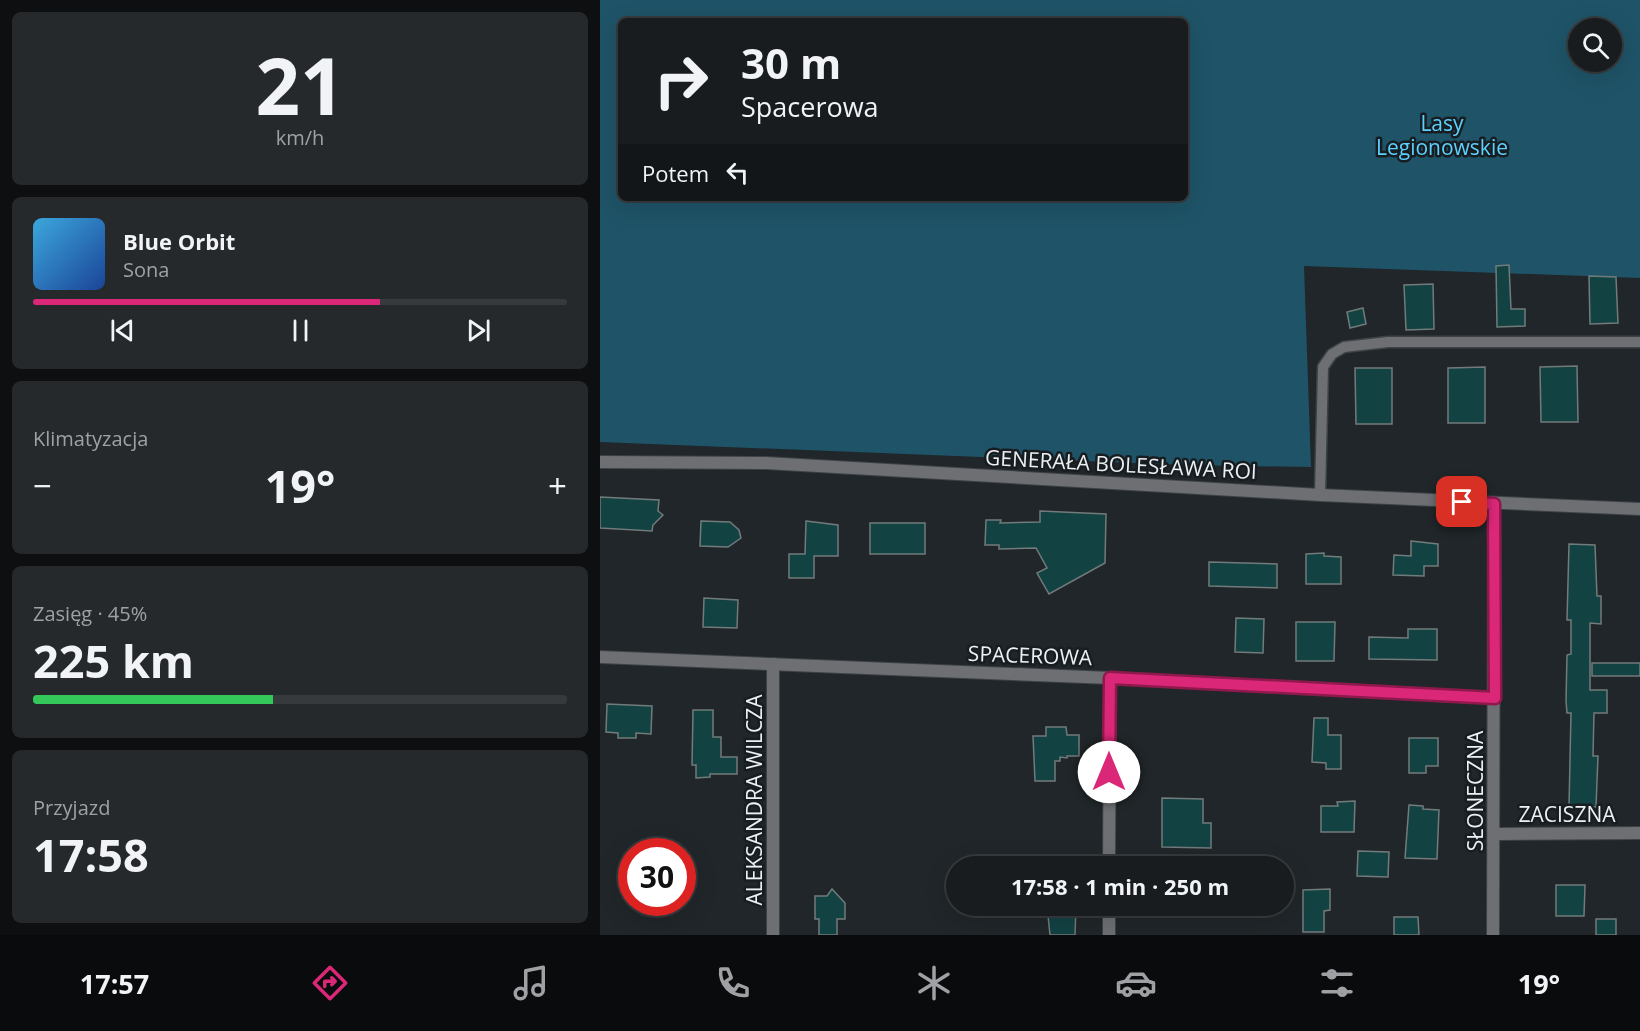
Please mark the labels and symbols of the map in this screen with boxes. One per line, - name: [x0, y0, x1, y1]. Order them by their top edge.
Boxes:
- park label: Lasy Legionowskie: [1376, 109, 1508, 161]
- street label: GENERAŁA BOLESŁAWA ROI: [984, 443, 1258, 485]
- pin: [1436, 476, 1487, 527]
- street label: SPACEROWA: [967, 639, 1093, 671]
- street label: ALEKSANDRA WILCZA: [740, 694, 768, 906]
- street label: SŁONECZNA: [1461, 730, 1489, 851]
- position arrow: [1077, 740, 1141, 804]
- street label: ZACISZNA: [1518, 800, 1616, 828]
- speed limit sign: 30: [618, 838, 696, 916]

